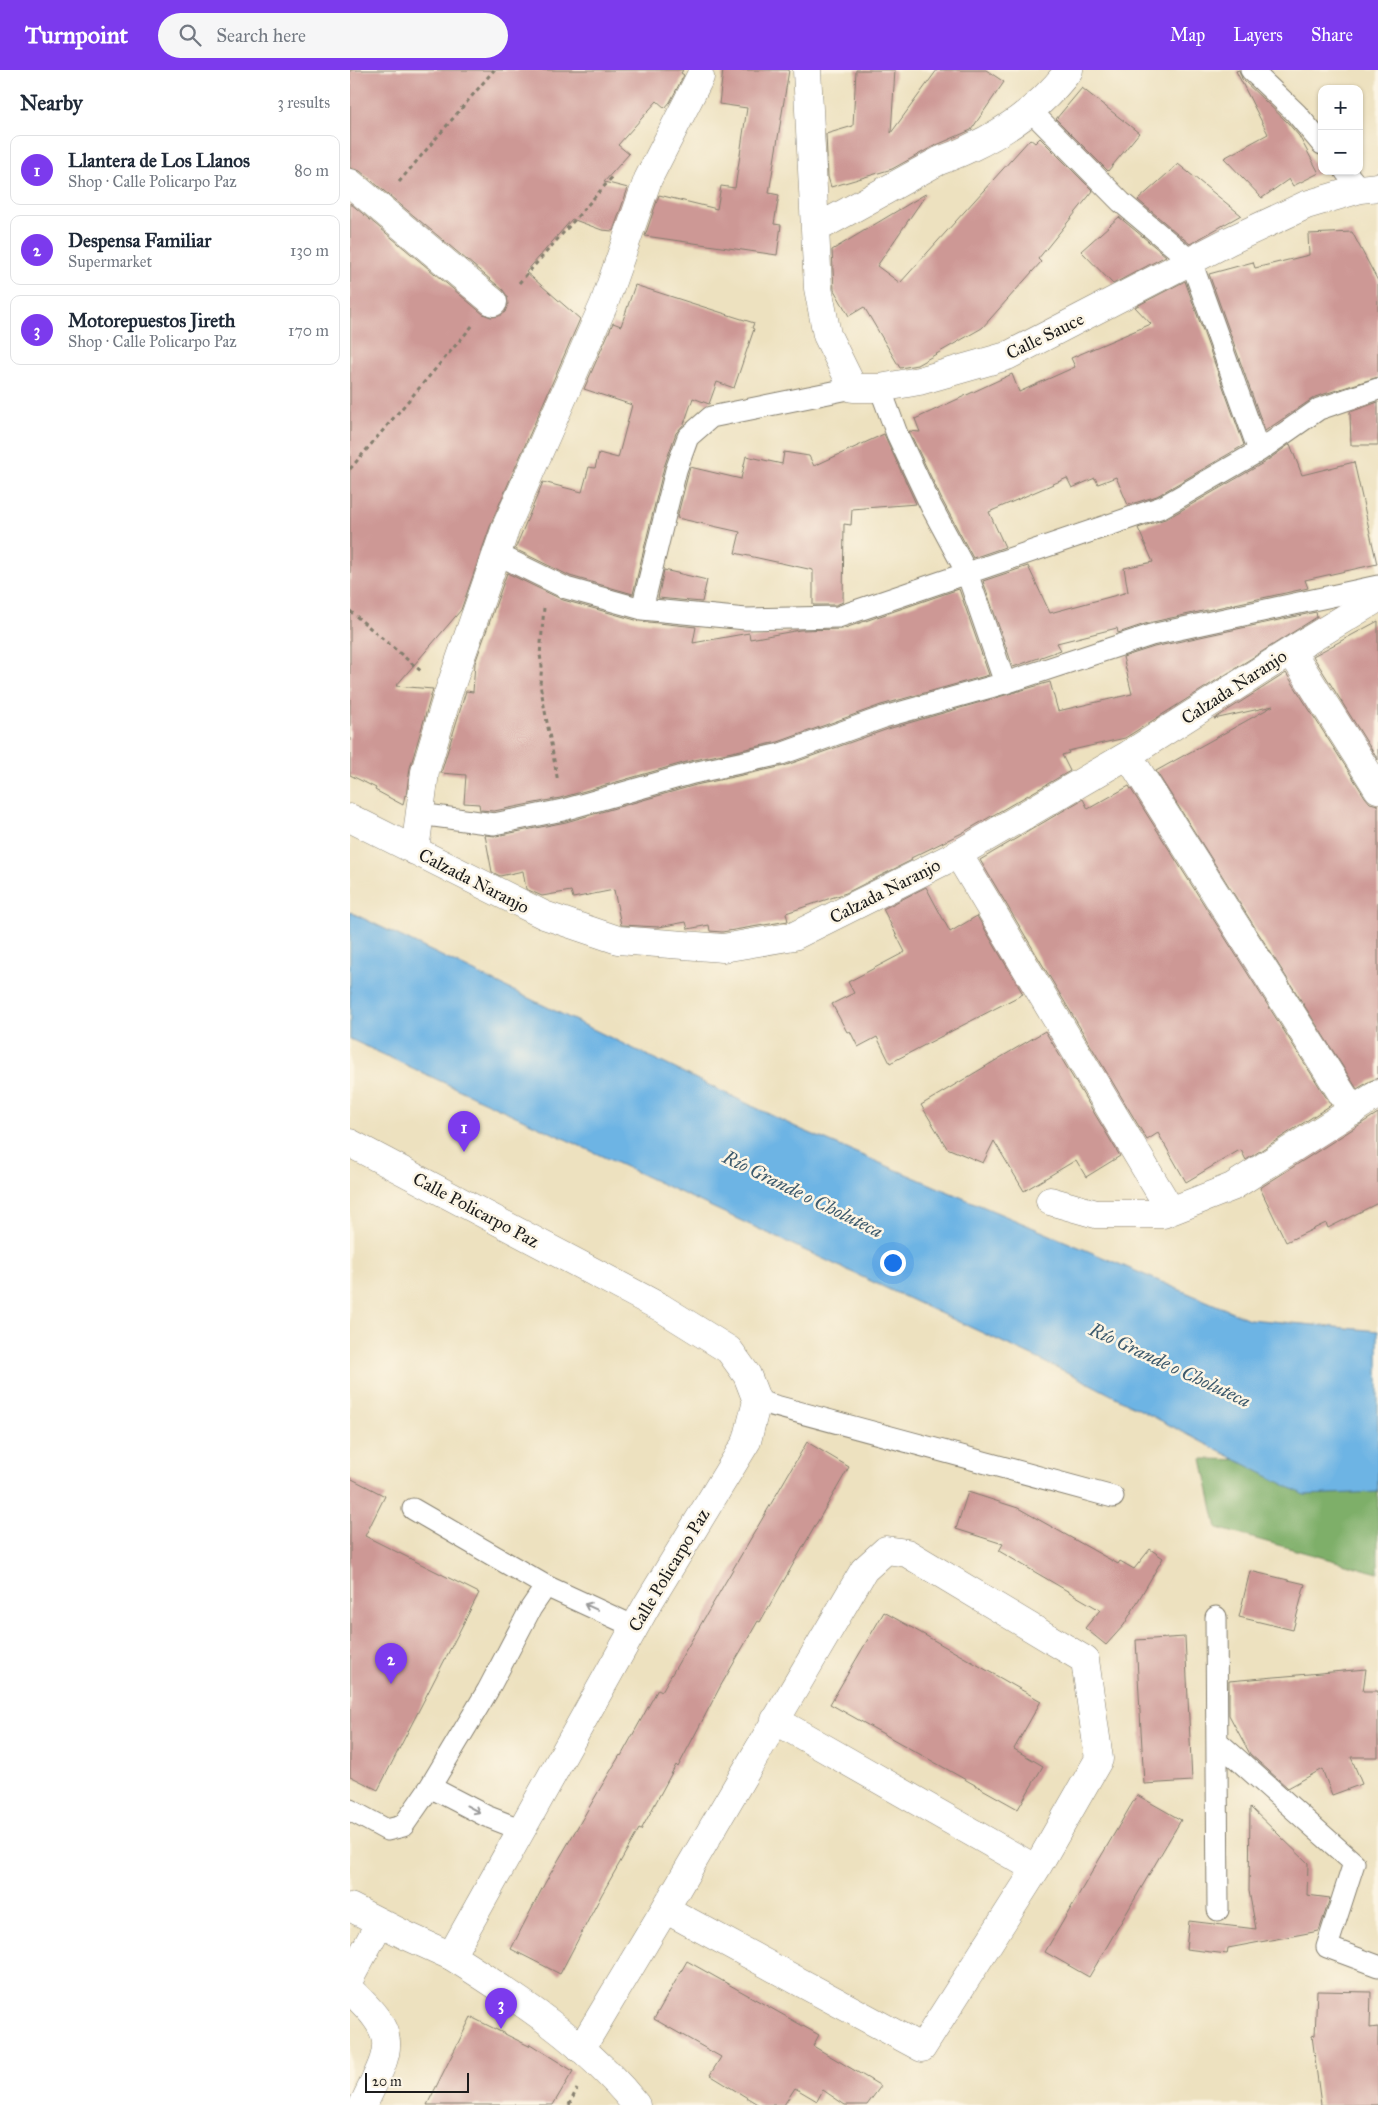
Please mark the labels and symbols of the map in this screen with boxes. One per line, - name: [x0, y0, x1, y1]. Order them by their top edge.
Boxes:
- street label: Calle Sauce: [1003, 308, 1087, 364]
- street label: Calzada Naranjo: [1177, 645, 1291, 729]
- street label: Calzada Naranjo: [415, 844, 533, 918]
- street label: Calzada Naranjo: [826, 854, 944, 928]
- pin: 1: [448, 1111, 480, 1152]
- water label: Río Grande o Choluteca: [718, 1145, 887, 1243]
- street label: Calle Policarpo Paz: [409, 1168, 543, 1252]
- your location: [880, 1250, 906, 1276]
- water label: Río Grande o Choluteca: [1085, 1317, 1254, 1412]
- street label: Calle Policarpo Paz: [624, 1504, 714, 1636]
- one-way arrow: [584, 1601, 599, 1611]
- pin: 2: [375, 1643, 407, 1684]
- one-way arrow: [465, 1805, 479, 1815]
- pin: 3: [485, 1988, 517, 2029]
- scale bar: [365, 2070, 469, 2093]

